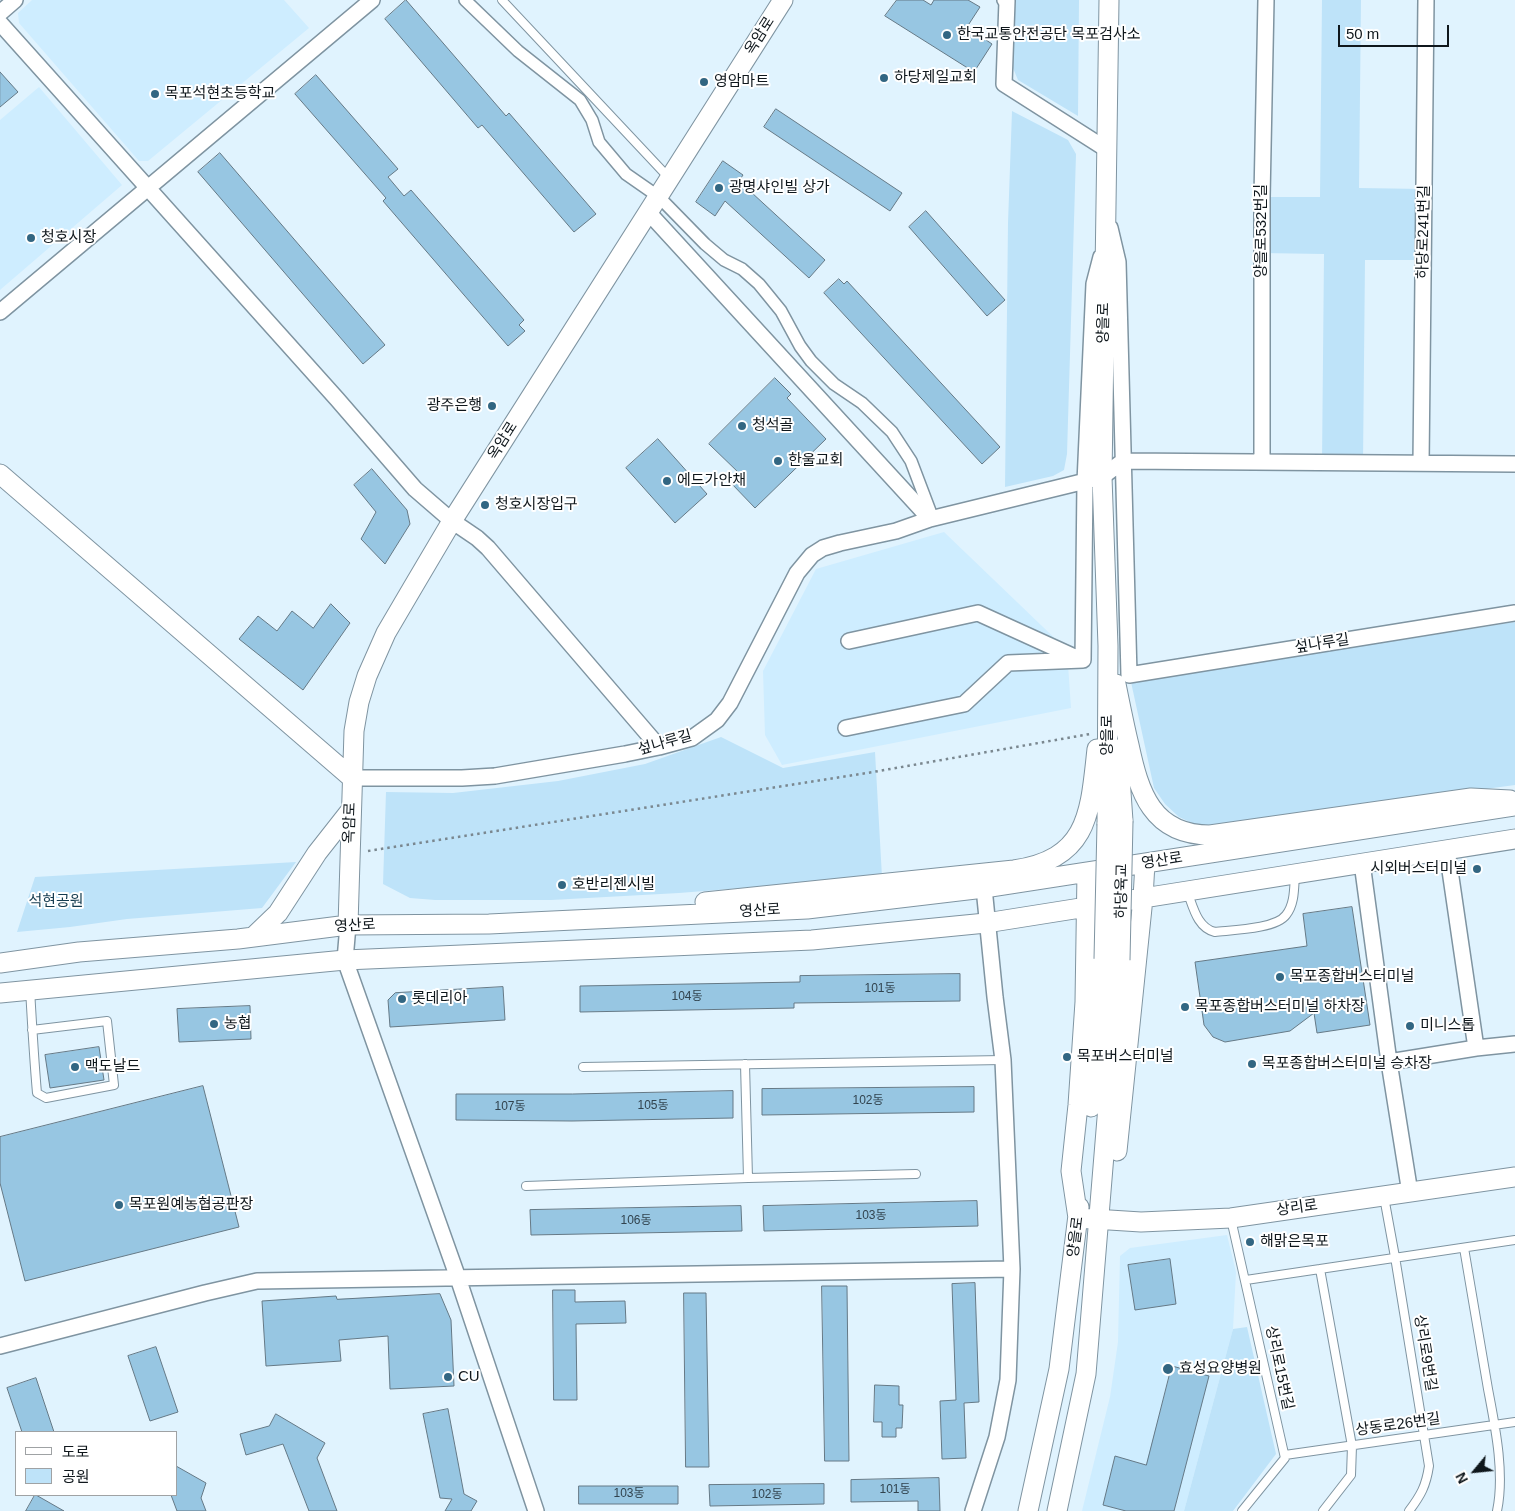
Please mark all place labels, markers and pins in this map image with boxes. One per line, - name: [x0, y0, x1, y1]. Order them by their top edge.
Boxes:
- place label: 한국교통안전공단 목포검사소: [957, 26, 1141, 44]
- marker: 한국교통안전공단 목포검사소: [941, 29, 953, 41]
- place label: 하당제일교회: [894, 69, 977, 87]
- marker: 하당제일교회: [878, 72, 890, 84]
- place label: 영암마트: [714, 73, 769, 91]
- marker: 영암마트: [698, 76, 710, 88]
- place label: 목포석현초등학교: [165, 85, 275, 103]
- marker: 목포석현초등학교: [149, 88, 161, 100]
- place label: 광명샤인빌 상가: [729, 179, 830, 197]
- marker: 광명샤인빌 상가: [713, 182, 725, 194]
- place label: 청호시장: [41, 229, 96, 247]
- marker: 청호시장: [25, 232, 37, 244]
- place label: 광주은행: [427, 397, 482, 415]
- marker: 광주은행: [486, 400, 498, 412]
- place label: 청석골: [752, 417, 793, 435]
- marker: 청석골: [736, 420, 748, 432]
- place label: 한울교회: [788, 452, 843, 470]
- marker: 한울교회: [772, 455, 784, 467]
- place label: 에드가안채: [677, 472, 746, 490]
- marker: 에드가안채: [661, 475, 673, 487]
- place label: 청호시장입구: [495, 496, 578, 514]
- marker: 청호시장입구: [479, 499, 491, 511]
- place label: 시외버스터미널: [1370, 860, 1467, 878]
- marker: 시외버스터미널: [1471, 863, 1483, 875]
- place label: 호반리젠시빌: [572, 876, 655, 894]
- marker: 호반리젠시빌: [556, 879, 568, 891]
- place label: 목포종합버스터미널: [1290, 968, 1414, 986]
- marker: 목포종합버스터미널: [1274, 971, 1286, 983]
- place label: 롯데리아: [412, 990, 467, 1008]
- marker: 롯데리아: [396, 993, 408, 1005]
- place label: 목포종합버스터미널 하차장: [1195, 998, 1365, 1016]
- marker: 목포종합버스터미널 하차장: [1179, 1001, 1191, 1013]
- place label: 농협: [224, 1015, 252, 1033]
- place label: 미니스톱: [1420, 1017, 1475, 1035]
- marker: 농협: [208, 1018, 220, 1030]
- marker: 미니스톱: [1404, 1020, 1416, 1032]
- place label: 목포버스터미널: [1077, 1048, 1174, 1066]
- marker: 목포버스터미널: [1061, 1051, 1073, 1063]
- place label: 목포종합버스터미널 승차장: [1262, 1055, 1432, 1073]
- place label: 맥도날드: [85, 1058, 140, 1076]
- marker: 목포종합버스터미널 승차장: [1246, 1058, 1258, 1070]
- marker: 맥도날드: [69, 1061, 81, 1073]
- place label: 목포원예농협공판장: [129, 1196, 253, 1214]
- marker: 목포원예농협공판장: [113, 1199, 125, 1211]
- place label: 해맑은목포: [1260, 1233, 1329, 1251]
- marker: 해맑은목포: [1244, 1236, 1256, 1248]
- place label: 효성요양병원: [1179, 1360, 1262, 1378]
- marker: 효성요양병원: [1161, 1362, 1175, 1376]
- place label: CU: [458, 1368, 480, 1386]
- marker: CU: [442, 1371, 454, 1383]

